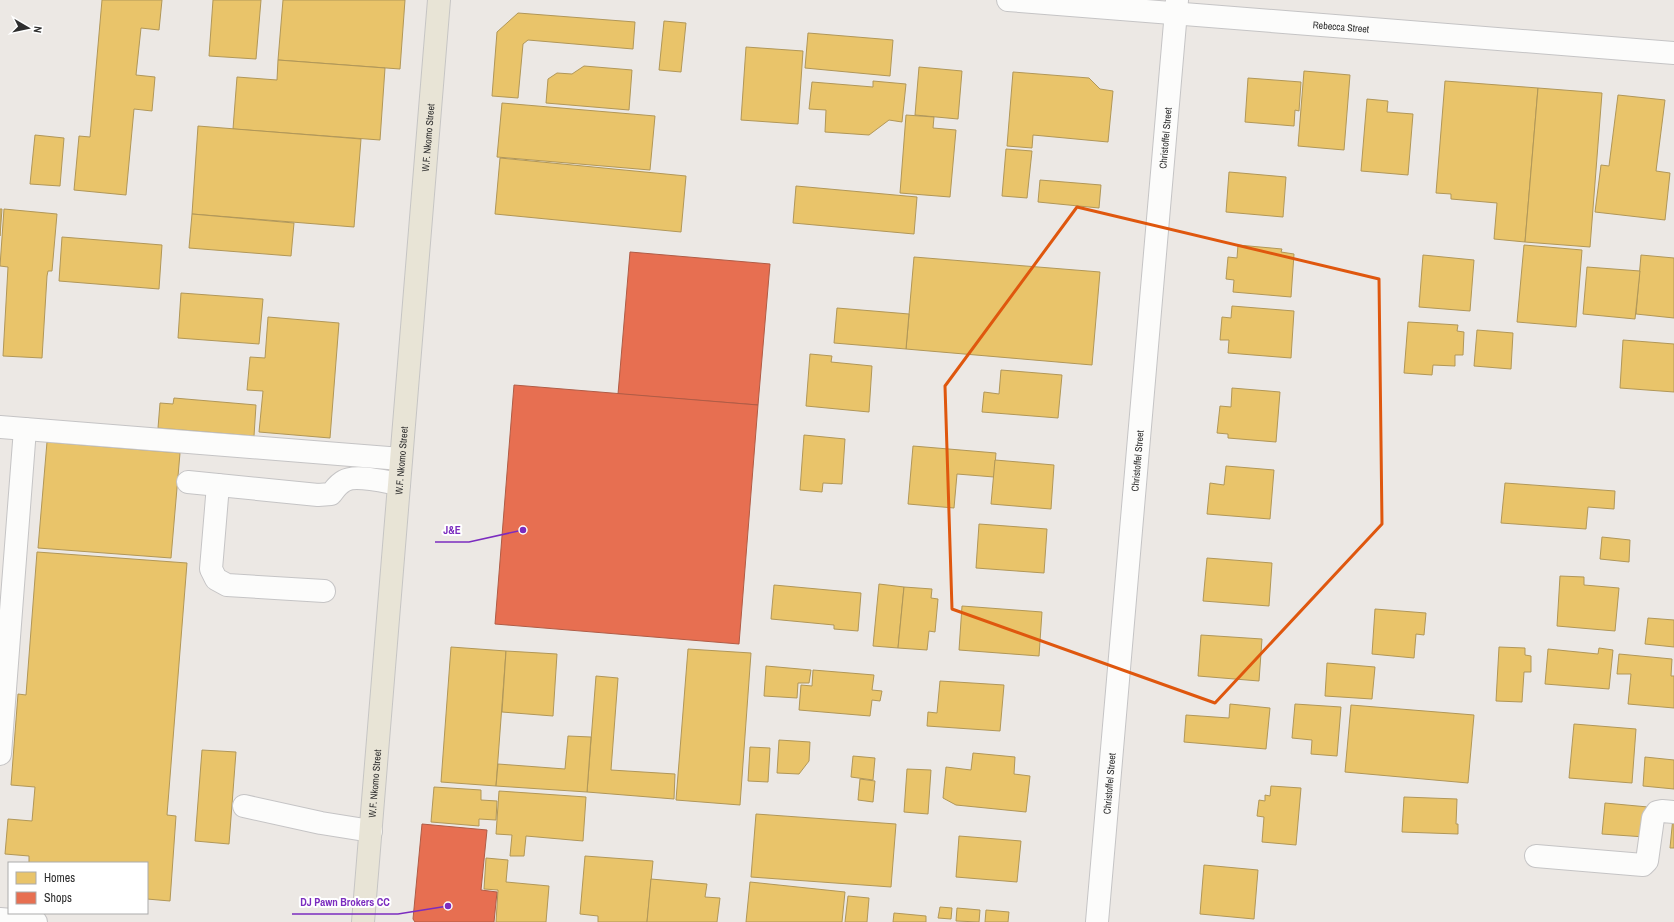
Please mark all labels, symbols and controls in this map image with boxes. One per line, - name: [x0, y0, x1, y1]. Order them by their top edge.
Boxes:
- north arrow: [8, 8, 48, 48]
- street label: Rebecca Street: [1312, 18, 1370, 35]
- text: N: [30, 25, 45, 34]
- street label: W.F. Nkomo Street: [418, 102, 437, 172]
- street label: Christoffel Street: [1156, 106, 1174, 169]
- street label: W.F. Nkomo Street: [392, 425, 410, 495]
- street label: Christoffel Street: [1128, 429, 1146, 492]
- callout: J&E: [435, 519, 469, 542]
- text: J&E: [443, 523, 461, 537]
- street label: W.F. Nkomo Street: [365, 748, 384, 818]
- street label: Christoffel Street: [1100, 752, 1118, 815]
- legend: [8, 862, 148, 914]
- text: Homes: [44, 870, 75, 886]
- text: Shops: [44, 890, 72, 906]
- callout: DJ Pawn Brokers CC: [292, 891, 398, 914]
- text: DJ Pawn Brokers CC: [300, 895, 390, 909]

